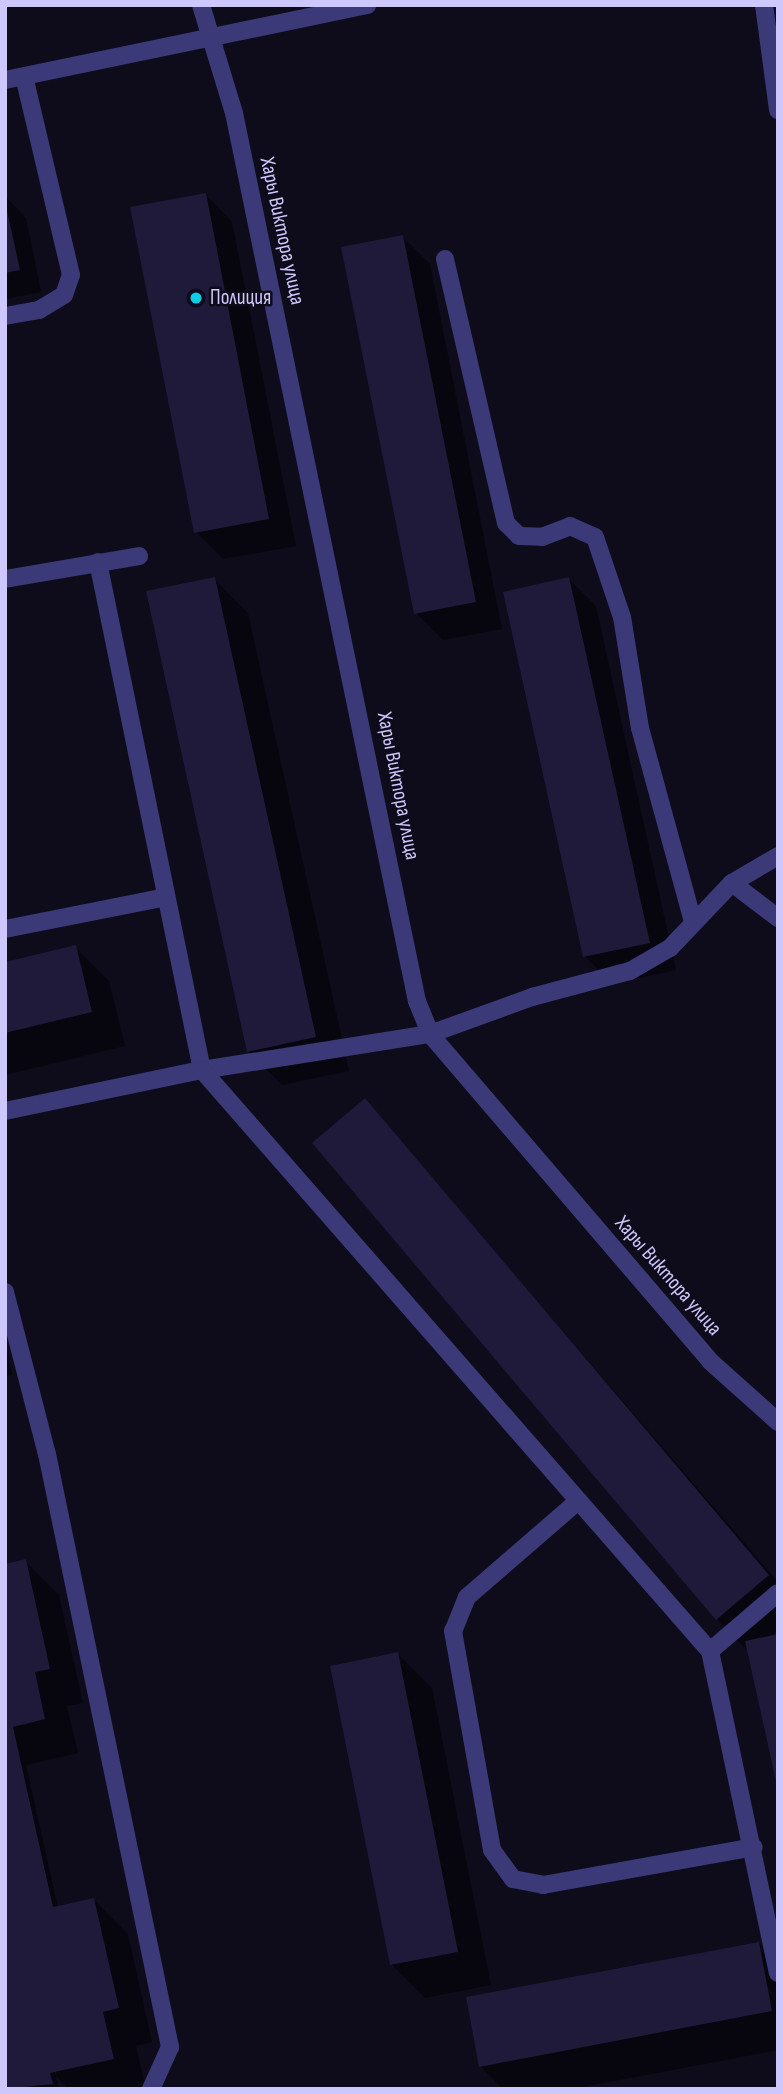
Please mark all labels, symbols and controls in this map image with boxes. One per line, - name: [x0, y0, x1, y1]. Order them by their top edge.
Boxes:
- street label: Хары Виктора улица: [254, 155, 310, 307]
- place label: Полиция: [210, 285, 271, 311]
- marker: Полиция: [188, 290, 204, 306]
- street label: Хары Виктора улица: [371, 710, 425, 862]
- street label: Хары Виктора улица: [609, 1211, 727, 1341]

